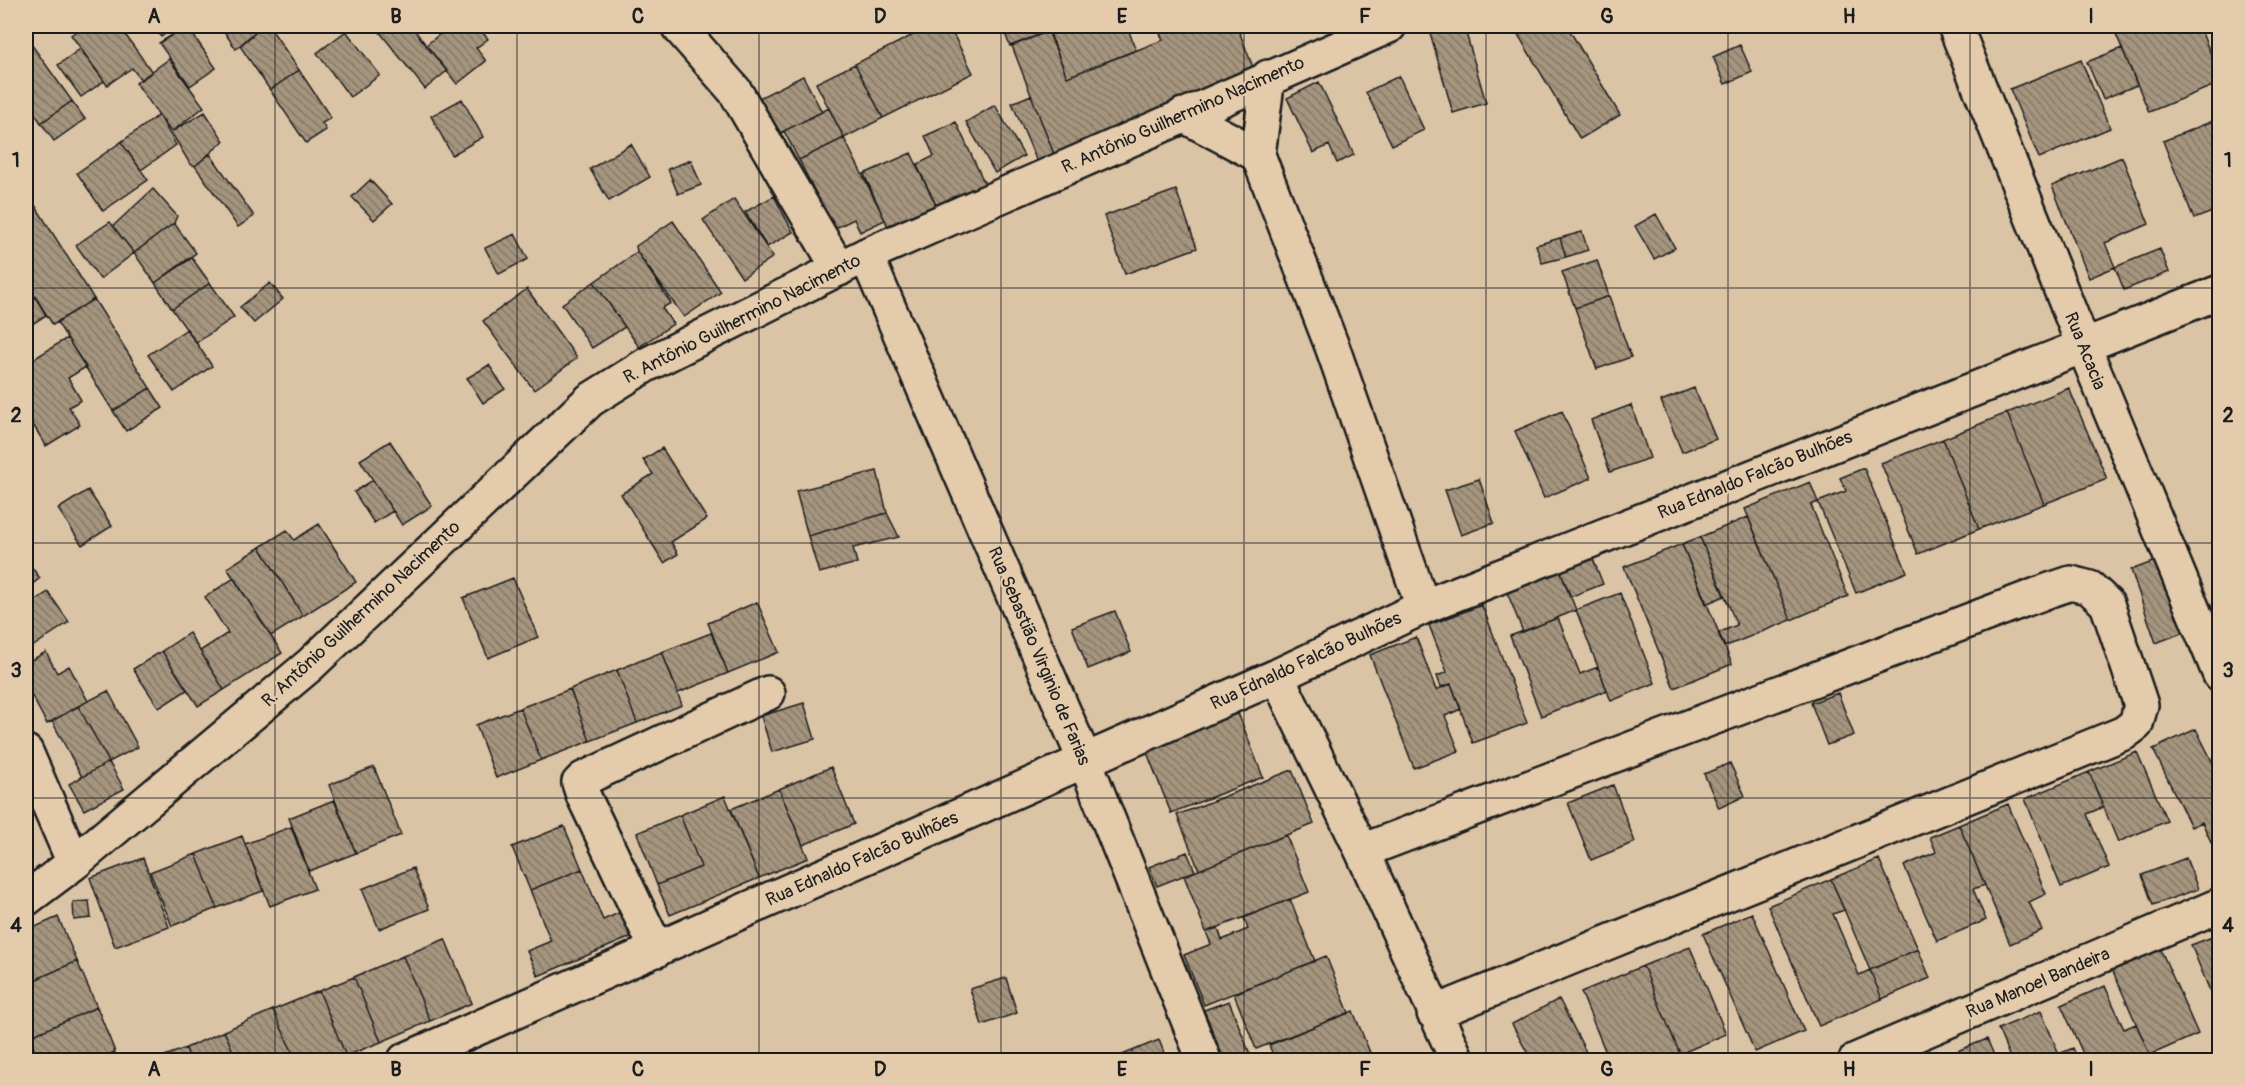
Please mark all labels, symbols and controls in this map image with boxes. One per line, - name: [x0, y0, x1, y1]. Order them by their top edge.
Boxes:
- text: A: [148, 4, 161, 29]
- text: B: [390, 4, 402, 29]
- text: C: [632, 4, 644, 29]
- text: D: [874, 4, 887, 29]
- text: E: [1117, 4, 1128, 29]
- text: F: [1359, 4, 1371, 29]
- text: G: [1600, 4, 1614, 29]
- text: H: [1843, 4, 1856, 29]
- text: I: [2088, 4, 2094, 29]
- street label: R. Antônio Guilhermino Nacimento: [1058, 51, 1308, 179]
- text: 1: [12, 148, 20, 173]
- text: 1: [2224, 148, 2232, 173]
- street label: R. Antônio Guilhermino Nacimento: [620, 249, 865, 389]
- street label: Rua Acacia: [2059, 309, 2111, 393]
- text: 2: [10, 403, 22, 428]
- text: 2: [2222, 403, 2234, 428]
- street label: Rua Ednaldo Falcão Bulhões: [1654, 425, 1856, 525]
- street label: R. Antônio Guilhermino Nacimento: [257, 516, 465, 712]
- street label: Rua Sebastião Virginio de Farias: [982, 543, 1096, 769]
- street label: Rua Ednaldo Falcão Bulhões: [1207, 607, 1405, 715]
- text: 3: [10, 658, 22, 683]
- text: 3: [2222, 658, 2234, 683]
- street label: Rua Ednaldo Falcão Bulhões: [762, 806, 962, 912]
- text: 4: [10, 913, 22, 938]
- text: 4: [2222, 913, 2234, 938]
- street label: Rua Manoel Bandeira: [1963, 942, 2113, 1024]
- text: A: [148, 1057, 161, 1082]
- text: B: [390, 1057, 402, 1082]
- text: C: [632, 1057, 644, 1082]
- text: D: [874, 1057, 887, 1082]
- text: E: [1117, 1057, 1128, 1082]
- text: F: [1359, 1057, 1371, 1082]
- text: G: [1600, 1057, 1614, 1082]
- text: H: [1843, 1057, 1856, 1082]
- text: I: [2088, 1057, 2094, 1082]

